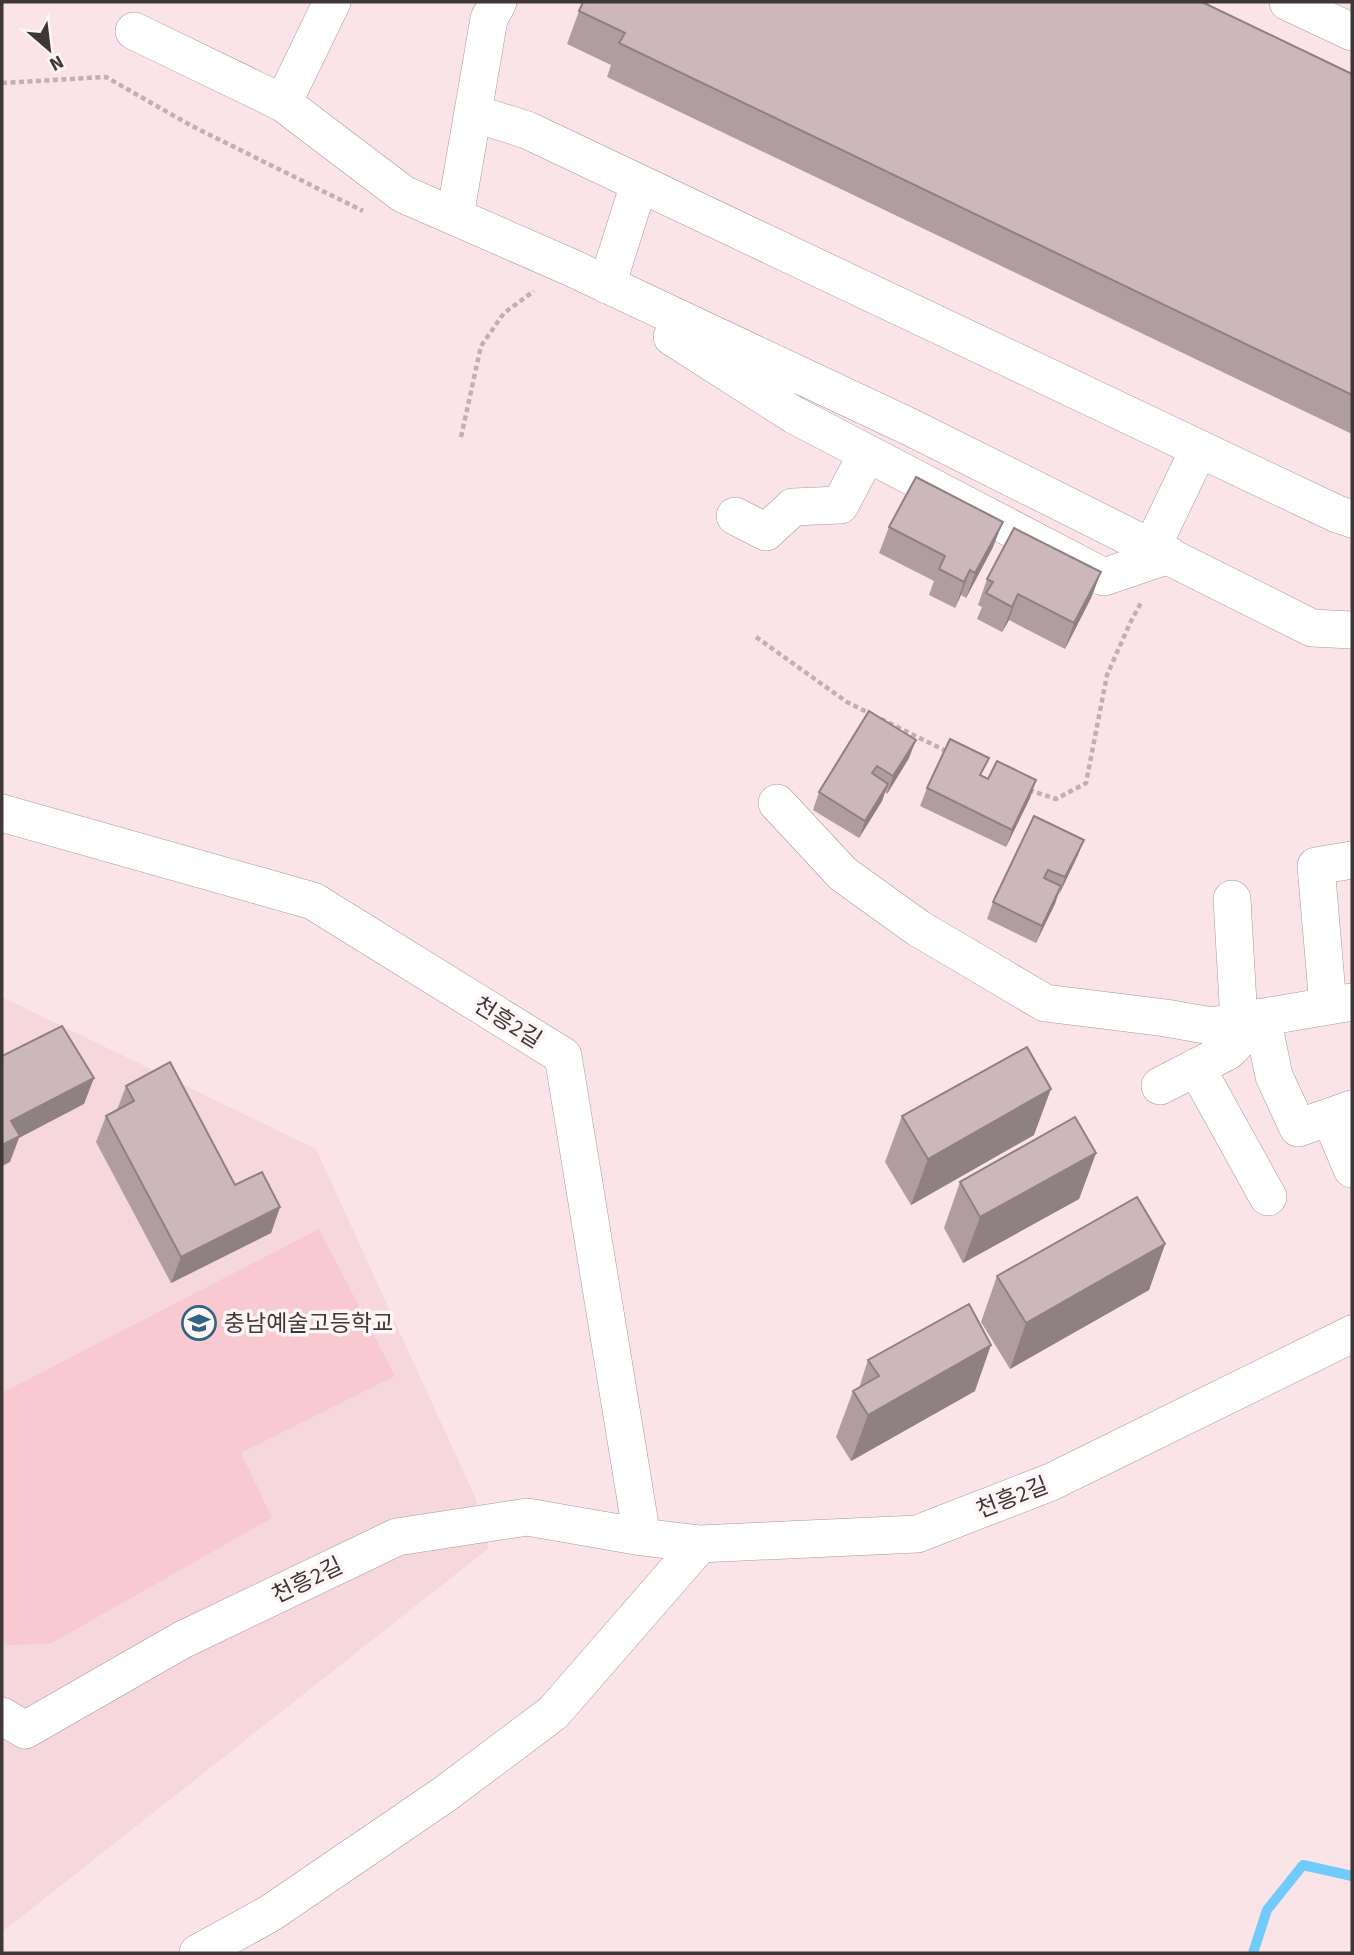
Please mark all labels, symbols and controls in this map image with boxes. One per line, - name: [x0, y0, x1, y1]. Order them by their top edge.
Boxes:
- north arrow: [14, 14, 84, 84]
- text: N: [44, 48, 68, 78]
- street label: 천흥2길: [467, 989, 548, 1056]
- school or university icon: 충남예술고등학교: [180, 1304, 218, 1342]
- place label: 충남예술고등학교: [224, 1307, 393, 1340]
- street label: 천흥2길: [971, 1469, 1053, 1526]
- street label: 천흥2길: [266, 1549, 348, 1612]

